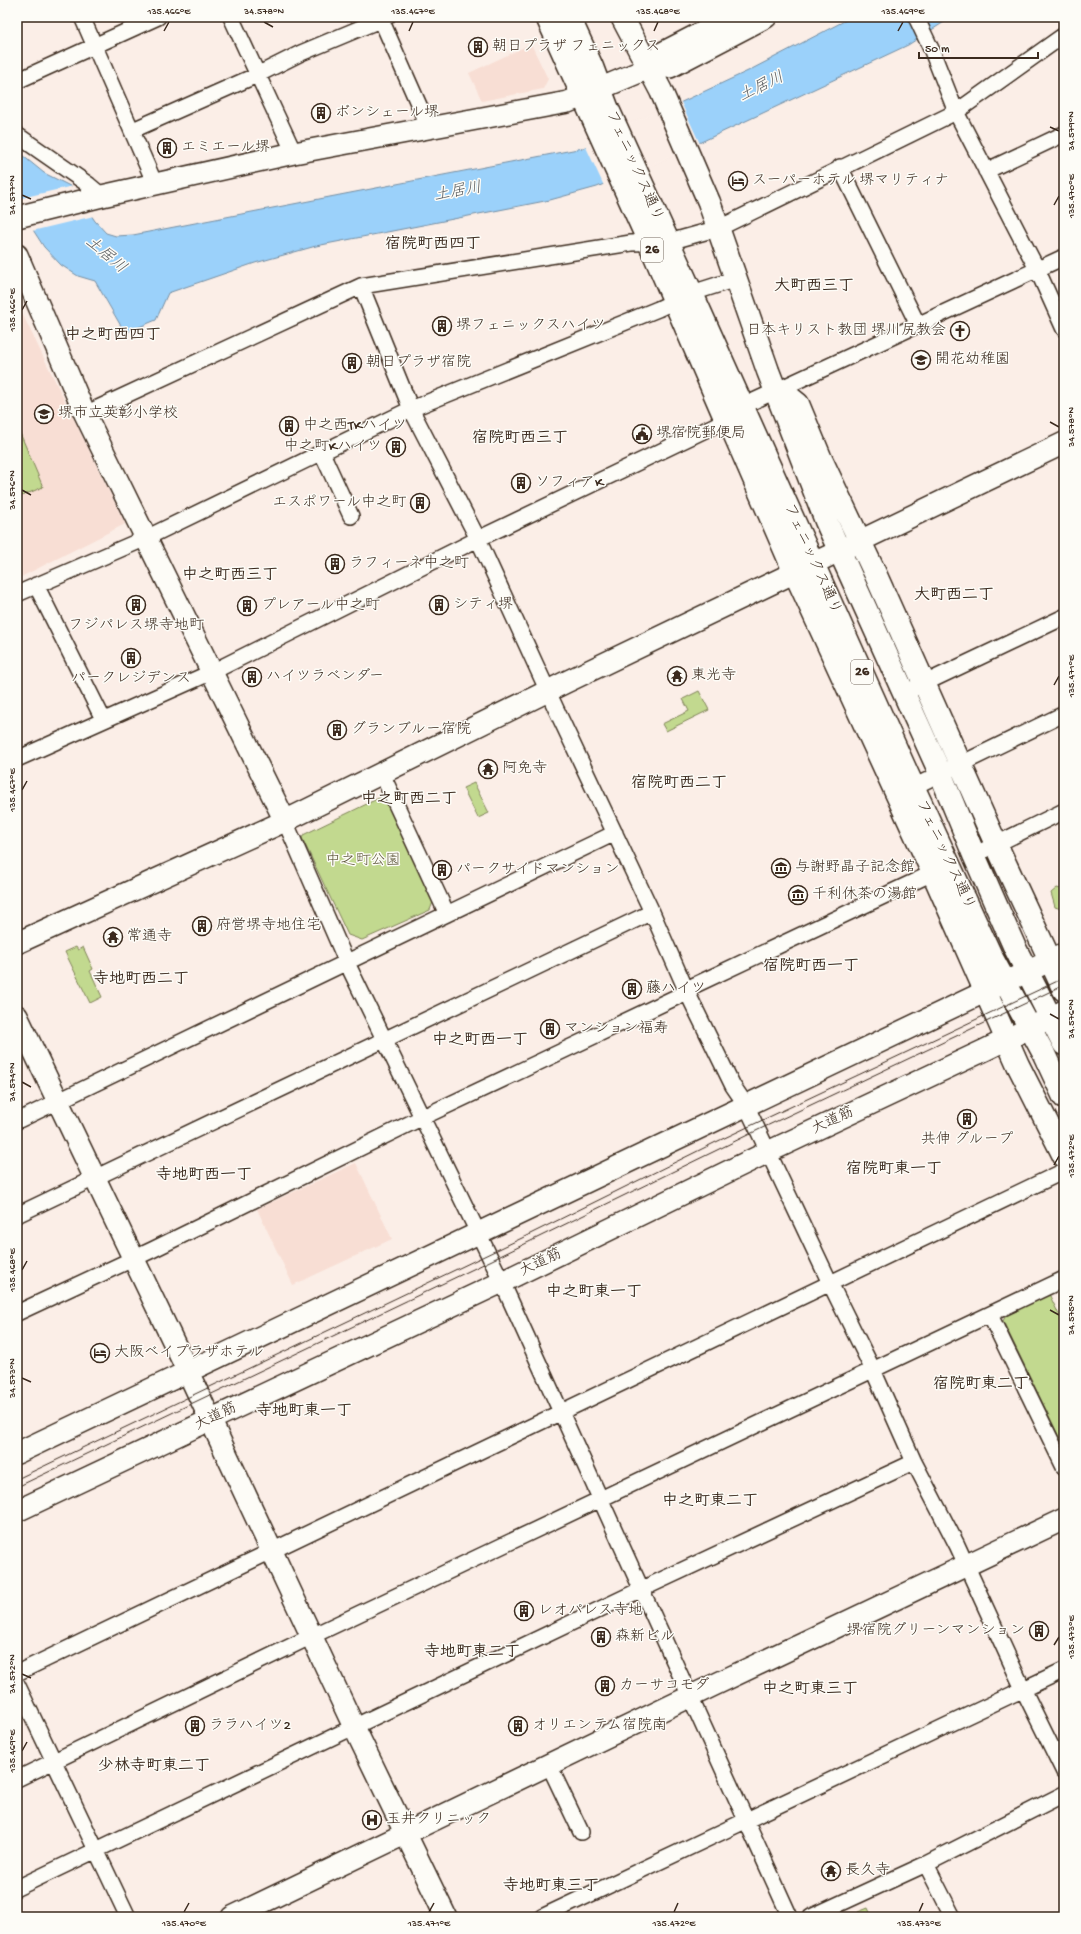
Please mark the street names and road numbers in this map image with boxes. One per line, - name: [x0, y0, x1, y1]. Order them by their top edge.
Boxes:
- street label: フェニックス通り: [601, 108, 667, 224]
- road number: 26: [641, 238, 663, 262]
- street label: フェニックス通り: [779, 501, 845, 617]
- road number: 26: [851, 660, 873, 684]
- street label: フェニックス通り: [912, 797, 978, 913]
- street label: 大道筋: [808, 1102, 857, 1139]
- street label: 大道筋: [516, 1244, 565, 1281]
- street label: 大道筋: [191, 1398, 240, 1435]

